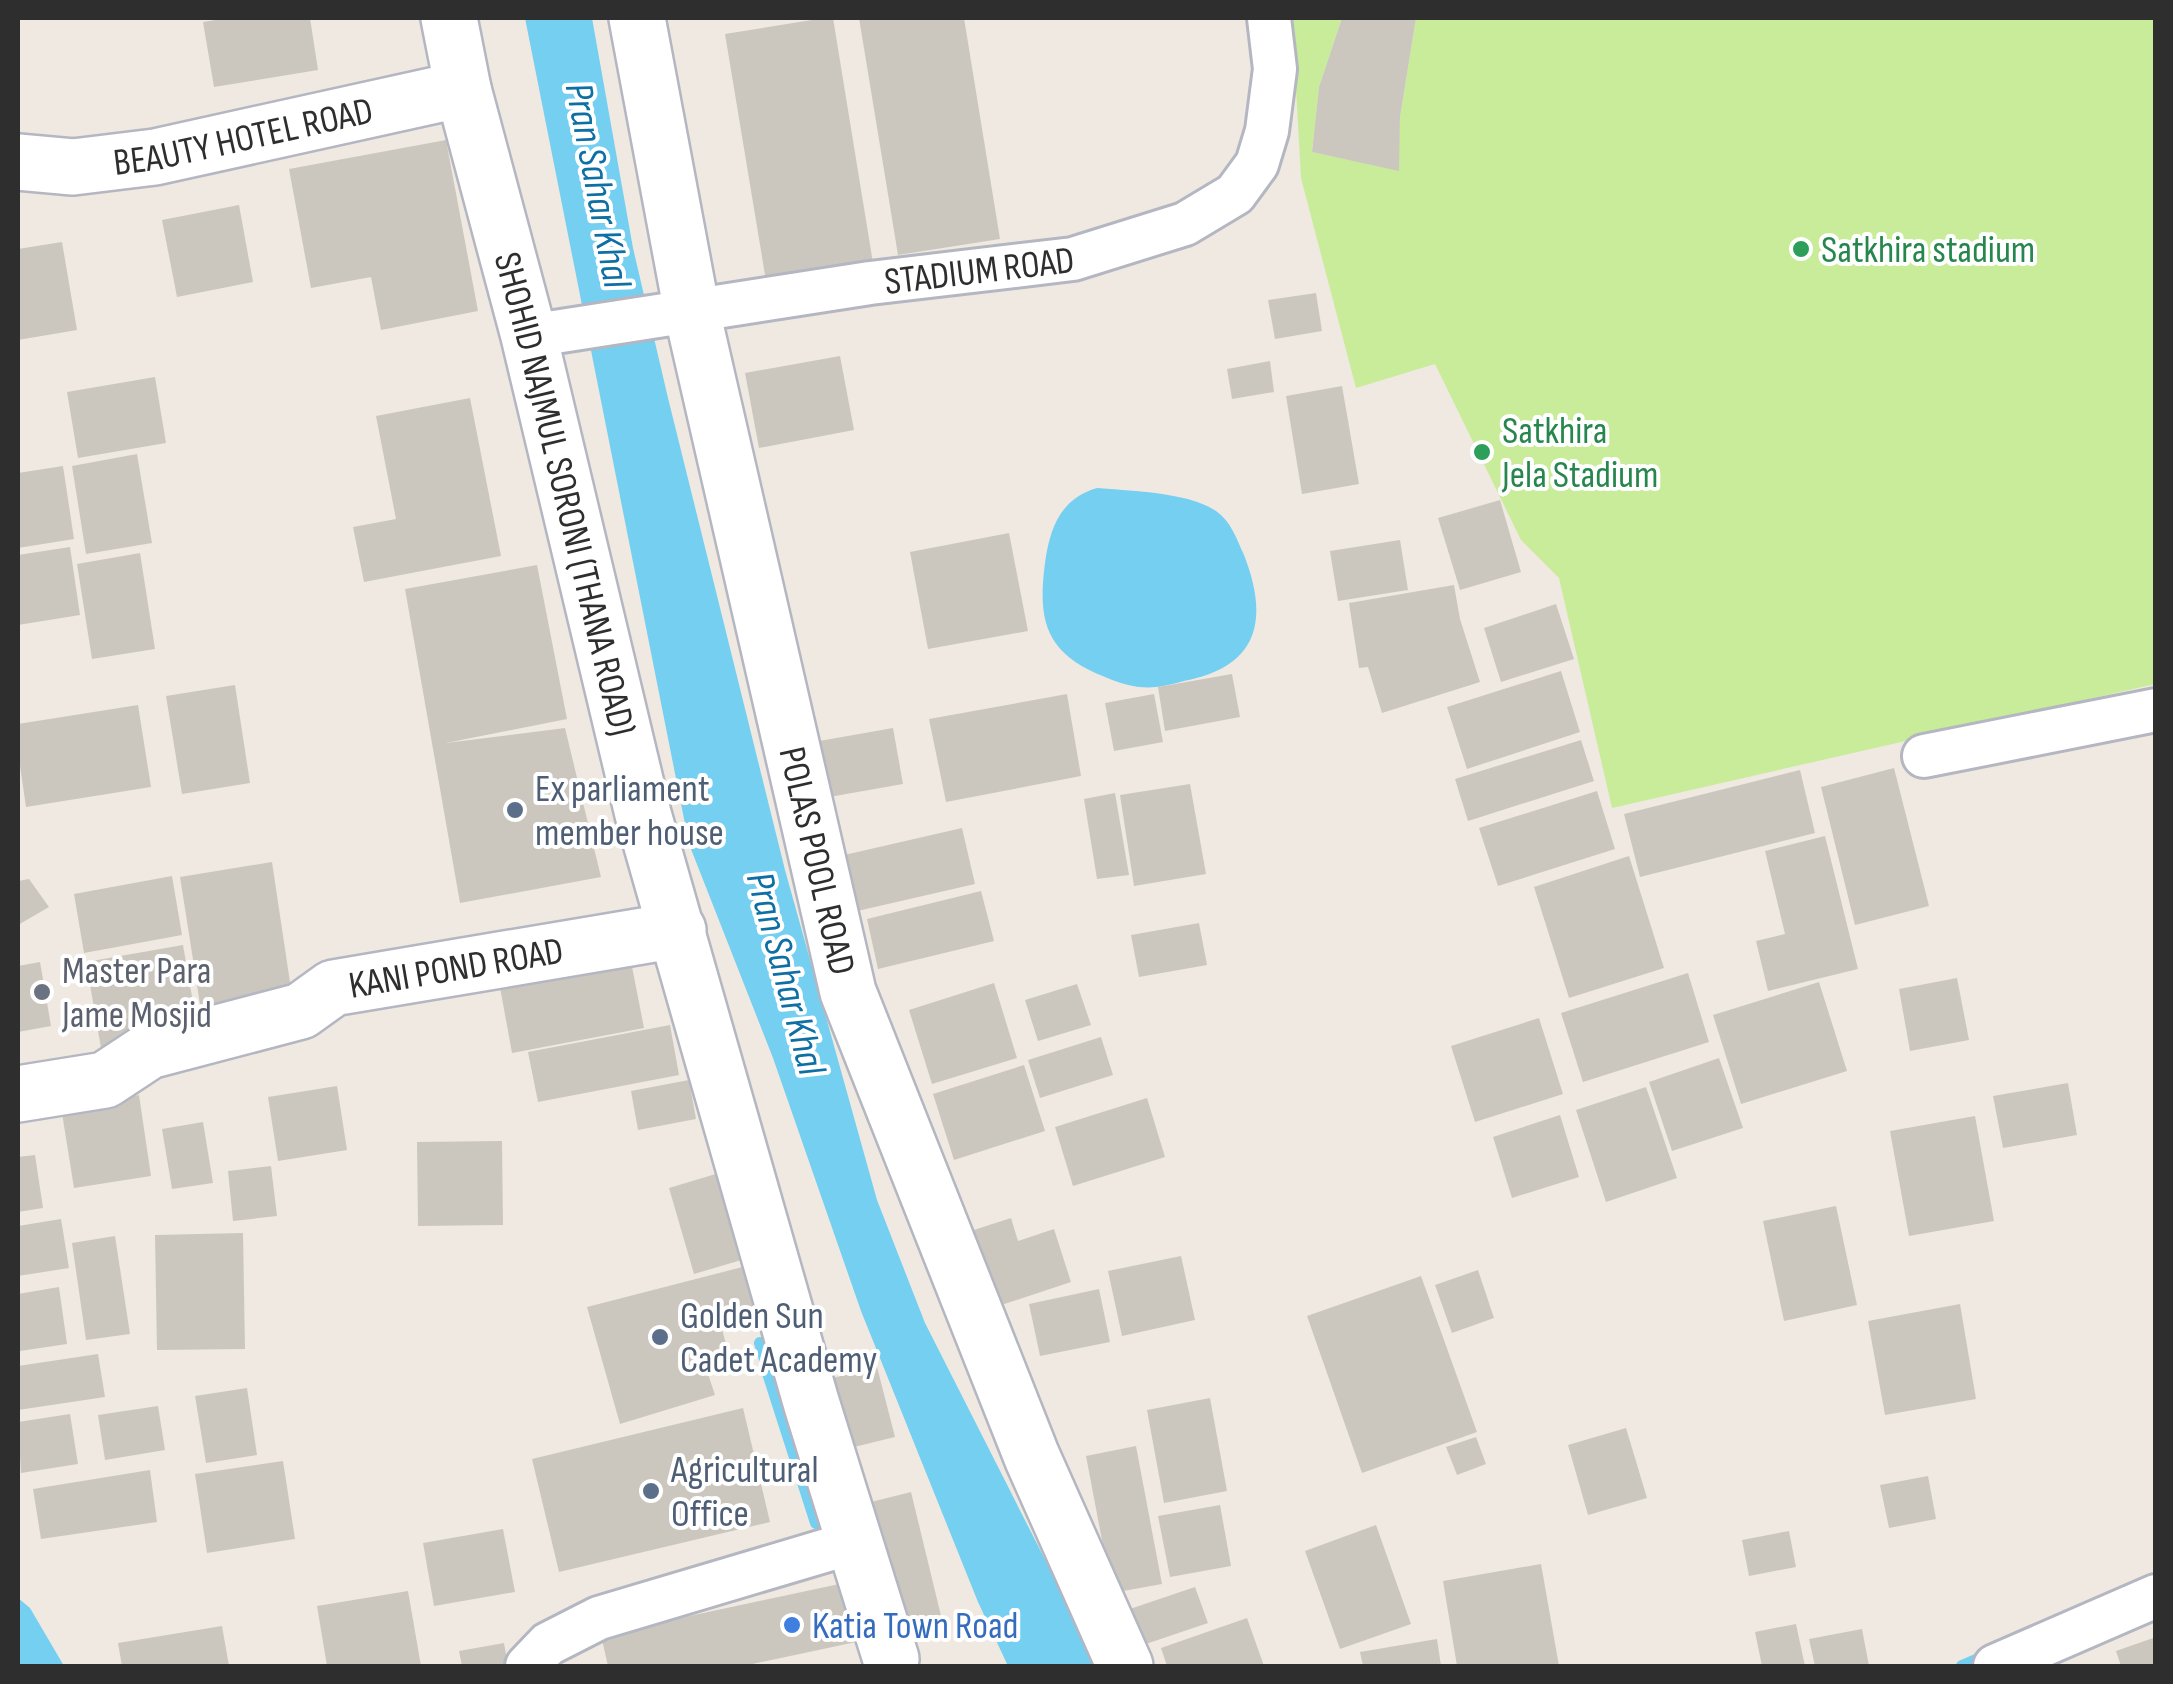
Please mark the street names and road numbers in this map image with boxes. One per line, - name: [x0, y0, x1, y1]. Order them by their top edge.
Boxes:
- street label: BEAUTY HOTEL ROAD: [111, 89, 377, 186]
- street label: STADIUM ROAD: [882, 238, 1077, 305]
- street label: SHOHID NAJMUL SORONI (THANA ROAD): [484, 247, 645, 740]
- street label: POLAS POOL ROAD: [769, 743, 864, 979]
- street label: KANI POND ROAD: [346, 929, 567, 1009]

